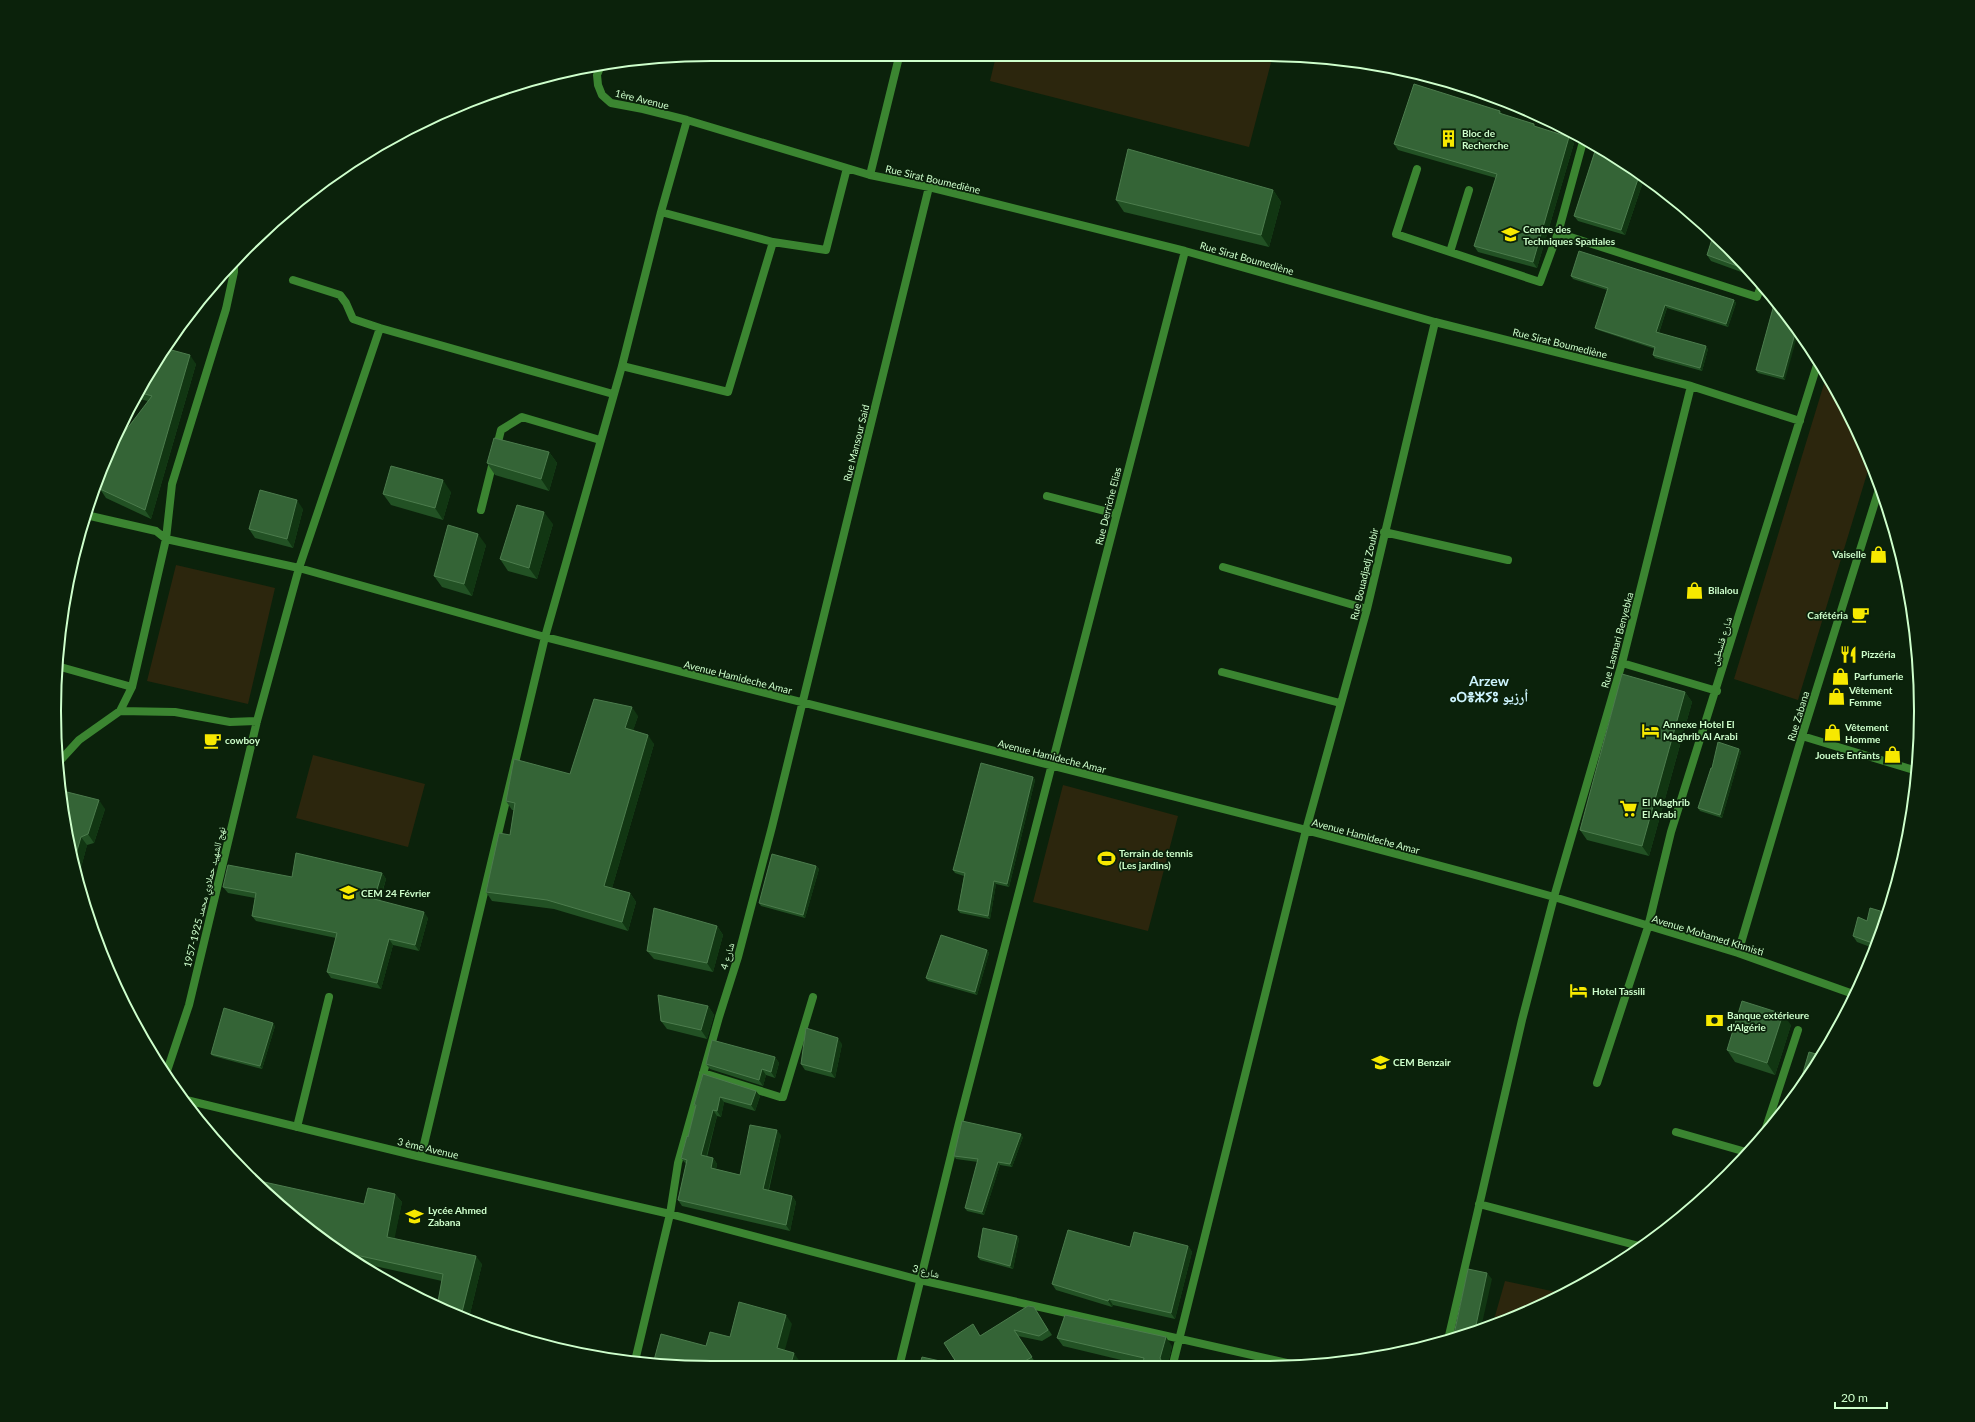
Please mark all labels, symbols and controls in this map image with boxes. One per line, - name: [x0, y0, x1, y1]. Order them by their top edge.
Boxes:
- street label: 1ère Avenue: [614, 87, 670, 111]
- place label: Bloc de Recherche: [1462, 127, 1509, 151]
- building icon: Bloc de Recherche: [1439, 129, 1459, 149]
- street label: Rue Sirat Boumediène: [884, 162, 982, 196]
- place label: Centre des Techniques Spatiales: [1523, 223, 1616, 247]
- school or university icon: Centre des Techniques Spatiales: [1500, 225, 1520, 245]
- street label: Rue Sirat Boumediène: [1199, 239, 1295, 277]
- street label: Rue Sirat Boumediène: [1511, 325, 1609, 361]
- street label: Rue Mansour Said: [841, 403, 871, 483]
- street label: Rue Derriche Elias: [1093, 466, 1123, 546]
- street label: Rue Bouadjadj Zoubir: [1348, 526, 1381, 621]
- shop icon: Vaiselle: [1869, 544, 1889, 564]
- place label: Vaiselle: [1831, 548, 1867, 560]
- shop icon: Bilalou: [1685, 580, 1705, 600]
- place label: Bilalou: [1708, 584, 1739, 596]
- street label: Rue Lasmari Benyebka: [1598, 591, 1636, 689]
- cafe icon: Cafétéria: [1851, 605, 1871, 625]
- place label: Cafétéria: [1807, 609, 1848, 621]
- street label: شارع فلسطين: [1708, 615, 1735, 667]
- restaurant icon: Pizzéria: [1838, 644, 1858, 664]
- place label: Pizzéria: [1861, 648, 1896, 660]
- street label: Avenue Hamideche Amar: [683, 658, 794, 696]
- shop icon: Parfumerie: [1831, 666, 1851, 686]
- place label: Parfumerie: [1854, 670, 1904, 682]
- district label: Arzew ⴰⵔⴻⵣⵢⵓ أرزيو: [1450, 672, 1528, 705]
- place label: Vêtement Femme: [1848, 684, 1893, 708]
- shop icon: Vêtement Femme: [1826, 686, 1846, 706]
- street label: Rue Zabana: [1785, 690, 1811, 742]
- place label: Annexe Hotel El Maghrib Al Arabi: [1662, 718, 1738, 742]
- hotel icon: Annexe Hotel El Maghrib Al Arabi: [1640, 720, 1660, 740]
- place label: Vêtement Homme: [1844, 721, 1889, 745]
- shop icon: Vêtement Homme: [1822, 723, 1842, 743]
- cafe icon: cowboy: [202, 730, 222, 750]
- place label: cowboy: [225, 734, 261, 746]
- street label: Avenue Hamideche Amar: [997, 737, 1108, 775]
- shop icon: Jouets Enfants: [1883, 745, 1903, 765]
- place label: Jouets Enfants: [1815, 749, 1881, 761]
- place label: El Maghrib El Arabi: [1642, 796, 1690, 820]
- supermarket icon: El Maghrib El Arabi: [1619, 798, 1639, 818]
- street label: Avenue Hamideche Amar: [1311, 816, 1422, 856]
- street label: نهج الشهيد حملاوي محمد 1925-1957: [181, 825, 230, 969]
- place label: Terrain de tennis (Les jardins): [1119, 847, 1194, 871]
- sports icon: Terrain de tennis (Les jardins): [1096, 849, 1116, 869]
- school or university icon: CEM 24 Février: [338, 883, 358, 903]
- place label: CEM 24 Février: [361, 887, 431, 899]
- street label: Avenue Mohamed Khmisti: [1651, 912, 1765, 958]
- street label: شارع 4: [717, 941, 738, 971]
- hotel icon: Hotel Tassili: [1569, 981, 1589, 1001]
- place label: Hotel Tassili: [1592, 985, 1646, 997]
- place label: Banque extérieure d'Algérie: [1727, 1009, 1810, 1033]
- bank icon: Banque extérieure d'Algérie: [1704, 1011, 1724, 1031]
- school or university icon: CEM Benzair: [1370, 1052, 1390, 1072]
- place label: CEM Benzair: [1393, 1056, 1451, 1068]
- street label: 3 ème Avenue: [396, 1135, 460, 1161]
- place label: Lycée Ahmed Zabana: [428, 1204, 487, 1228]
- school or university icon: Lycée Ahmed Zabana: [405, 1206, 425, 1226]
- street label: شارع 3: [911, 1262, 941, 1281]
- scale bar: [1835, 1384, 1887, 1410]
- text: 20 m: [1841, 1390, 1868, 1405]

